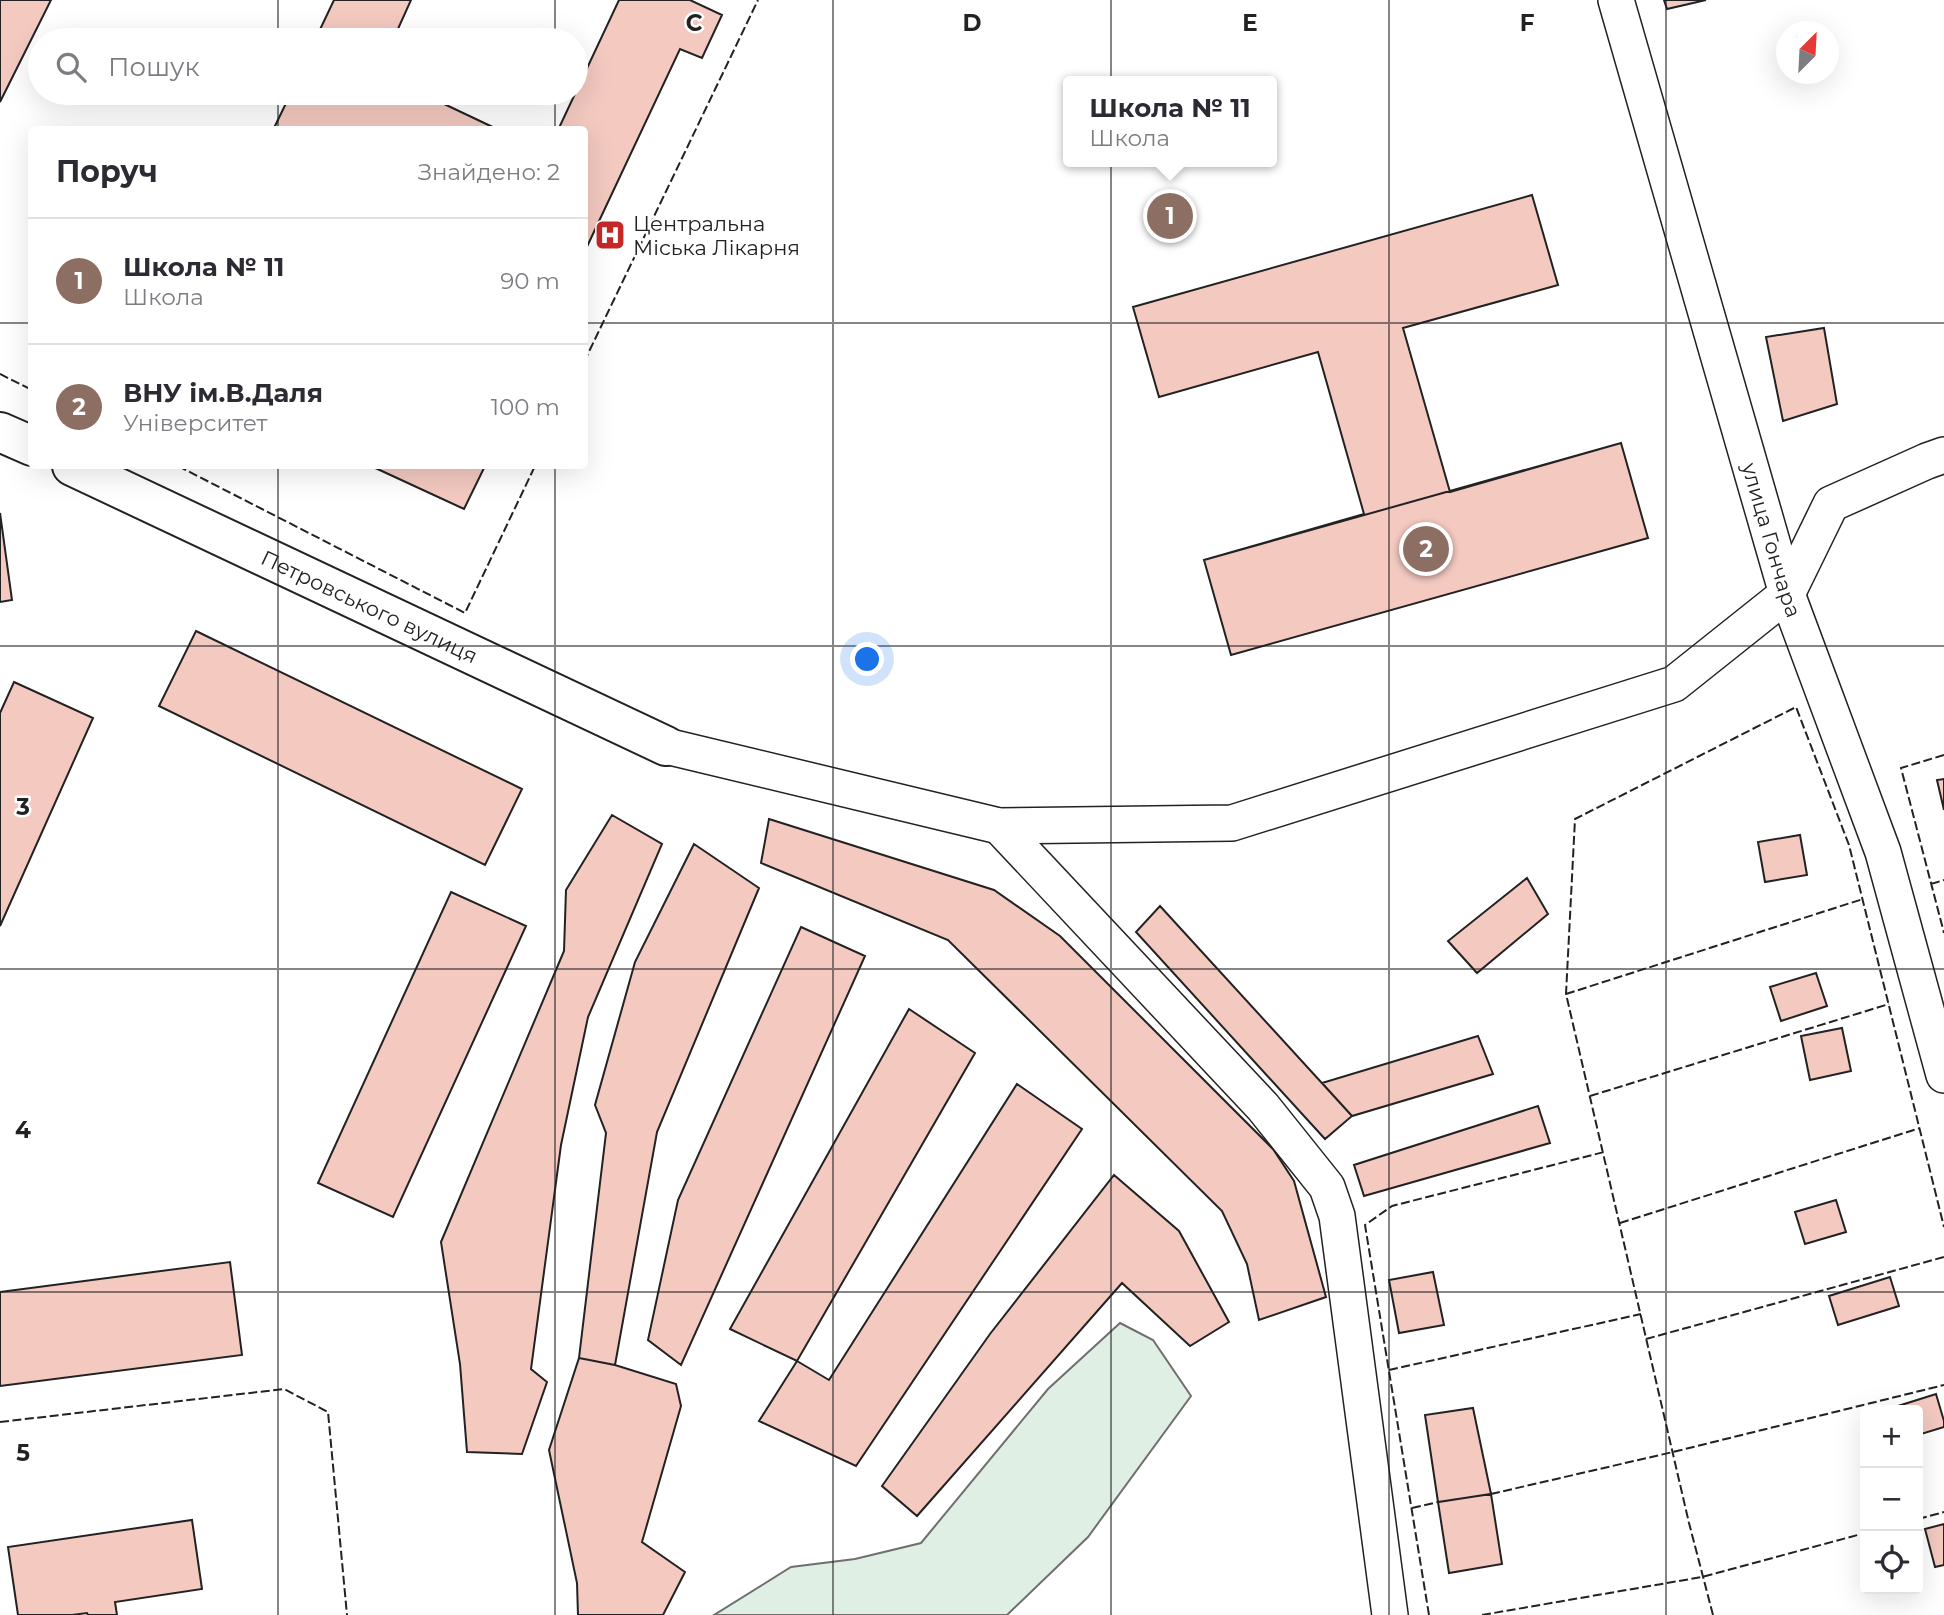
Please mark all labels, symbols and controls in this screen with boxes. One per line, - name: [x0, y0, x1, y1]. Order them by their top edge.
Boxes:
- text: C: [686, 9, 703, 37]
- text: D: [963, 9, 982, 37]
- text: E: [1242, 9, 1258, 37]
- text: F: [1520, 9, 1535, 37]
- north arrow: [1776, 21, 1839, 84]
- search box: [28, 28, 588, 105]
- icon: search: [52, 48, 90, 86]
- text: Пошук: [108, 51, 200, 83]
- popup: [1063, 76, 1277, 167]
- text: Школа № 11: [1089, 92, 1251, 124]
- text: Школа: [1089, 124, 1170, 152]
- text: Поруч: [56, 153, 158, 190]
- text: Знайдено: 2: [418, 158, 560, 186]
- pin: 1: [1147, 190, 1193, 242]
- place label: Центральна Міська Лікарня: [633, 211, 800, 260]
- hospital icon: Центральна Міська Лікарня: [593, 218, 627, 252]
- text: Школа № 11: [123, 251, 284, 283]
- text: 1: [74, 267, 84, 295]
- text: 90 m: [500, 267, 560, 295]
- text: Школа: [123, 283, 204, 311]
- text: ВНУ ім.В.Даля: [123, 377, 323, 409]
- text: 2: [72, 393, 86, 421]
- text: 100 m: [491, 393, 560, 421]
- text: Університет: [123, 409, 267, 437]
- street label: улица Гончара: [1737, 459, 1807, 621]
- pin: 2: [1403, 523, 1449, 575]
- street label: Петровського вулиця: [257, 545, 482, 668]
- your location: [850, 642, 884, 676]
- text: 3: [15, 793, 30, 821]
- text: 4: [15, 1116, 31, 1144]
- map controls: [1860, 1405, 1923, 1594]
- button: +: [1860, 1405, 1923, 1468]
- text: 5: [16, 1439, 30, 1467]
- button: −: [1860, 1468, 1923, 1531]
- button: locate: [1860, 1531, 1923, 1594]

